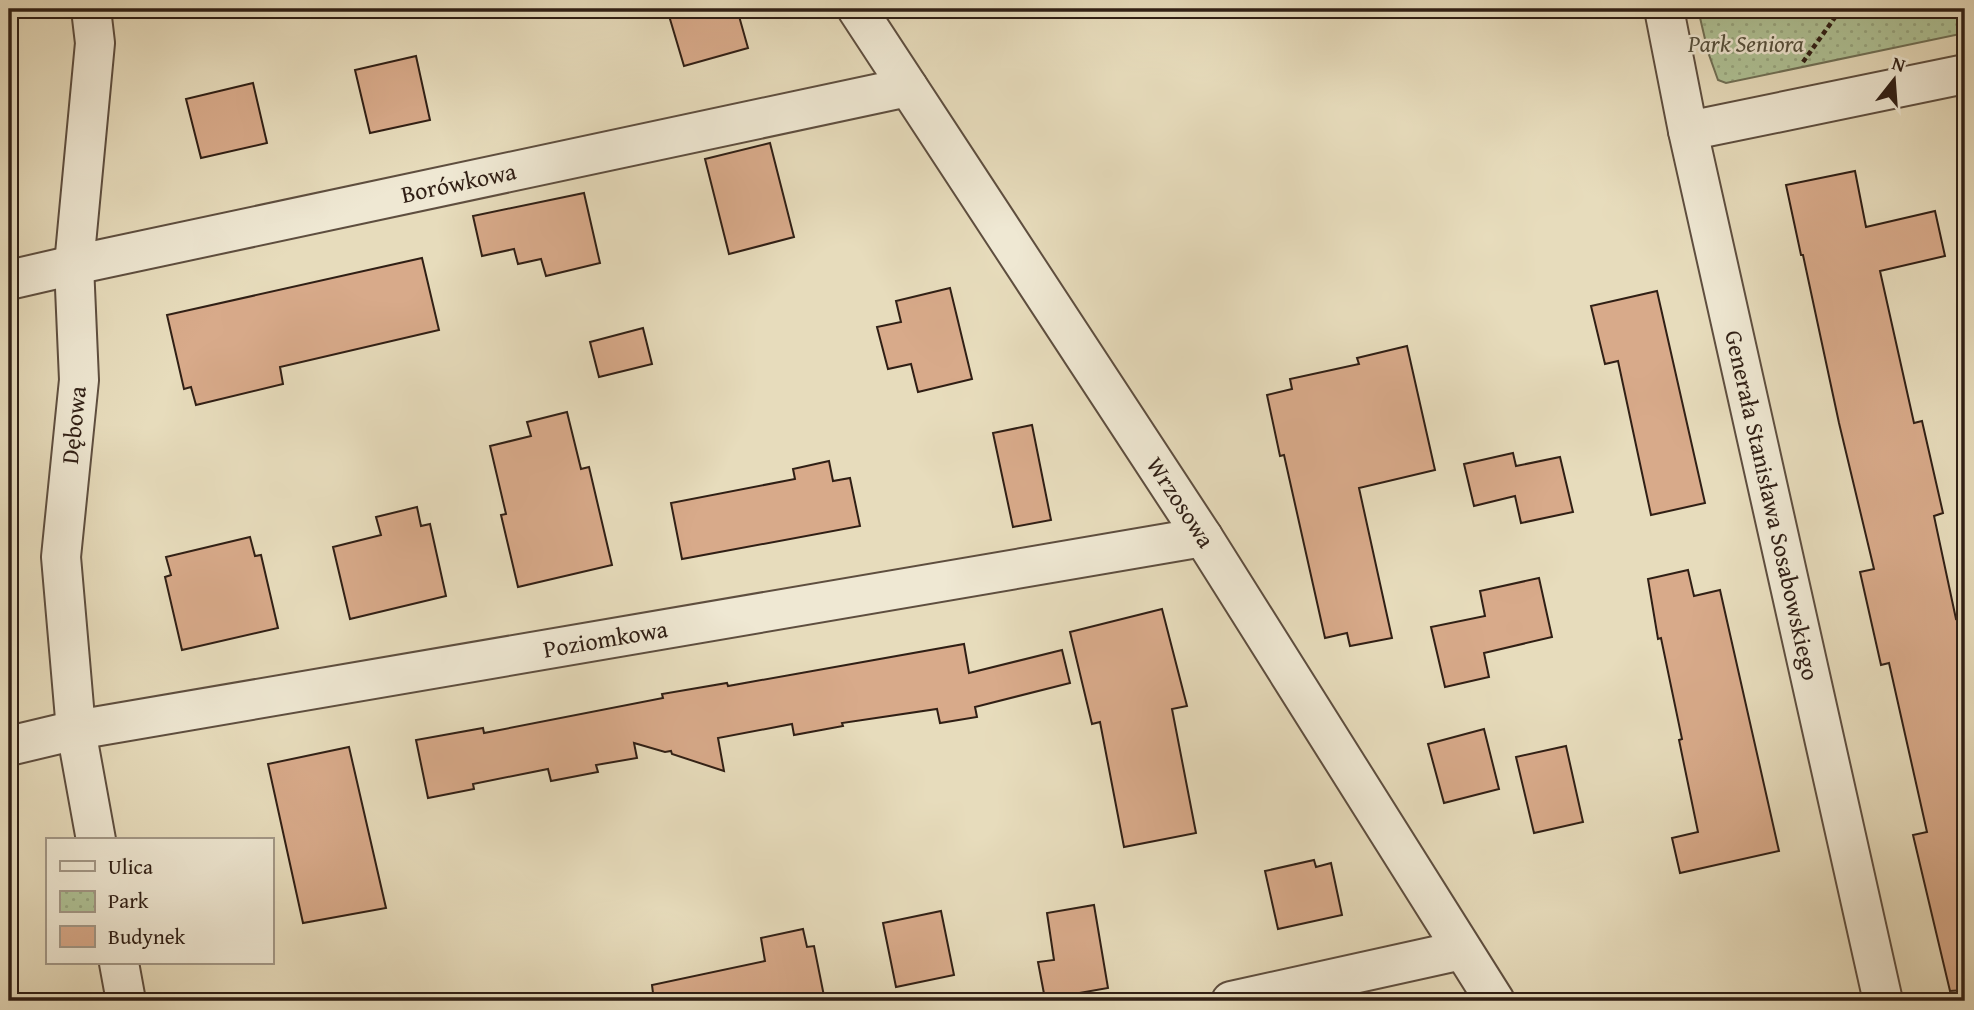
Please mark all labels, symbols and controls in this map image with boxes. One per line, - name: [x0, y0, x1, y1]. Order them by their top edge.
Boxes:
- park label: Park Seniora: [1687, 26, 1804, 61]
- north arrow: [1858, 46, 1928, 116]
- text: N: [1889, 48, 1909, 79]
- street label: Borówkowa: [398, 153, 520, 212]
- street label: Generała Stanisława Sosabowskiego: [1716, 327, 1829, 684]
- street label: Dębowa: [52, 384, 95, 466]
- street label: Wrzosowa: [1138, 450, 1224, 555]
- street label: Poziomkowa: [540, 611, 671, 667]
- legend: [46, 838, 273, 964]
- text: Ulica: [108, 851, 153, 882]
- text: Park: [108, 885, 149, 916]
- text: Budynek: [108, 921, 186, 952]

